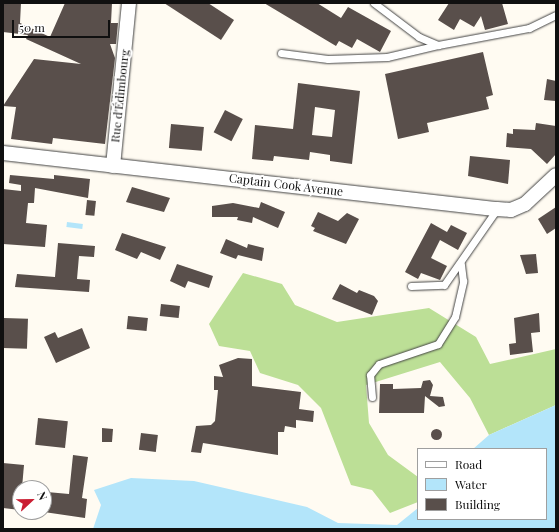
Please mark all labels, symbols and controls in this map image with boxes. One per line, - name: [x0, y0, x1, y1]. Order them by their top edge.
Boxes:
- scale bar: [14, 12, 112, 38]
- text: 50 m: [19, 19, 45, 35]
- street label: Rue d'Édimbourg: [108, 49, 132, 143]
- street label: Captain Cook Avenue: [228, 171, 344, 199]
- legend: [417, 448, 547, 520]
- text: Road: [455, 456, 482, 472]
- text: Water: [455, 476, 487, 492]
- north arrow: [12, 480, 52, 520]
- text: N: [34, 489, 51, 502]
- text: Building: [455, 496, 500, 512]

